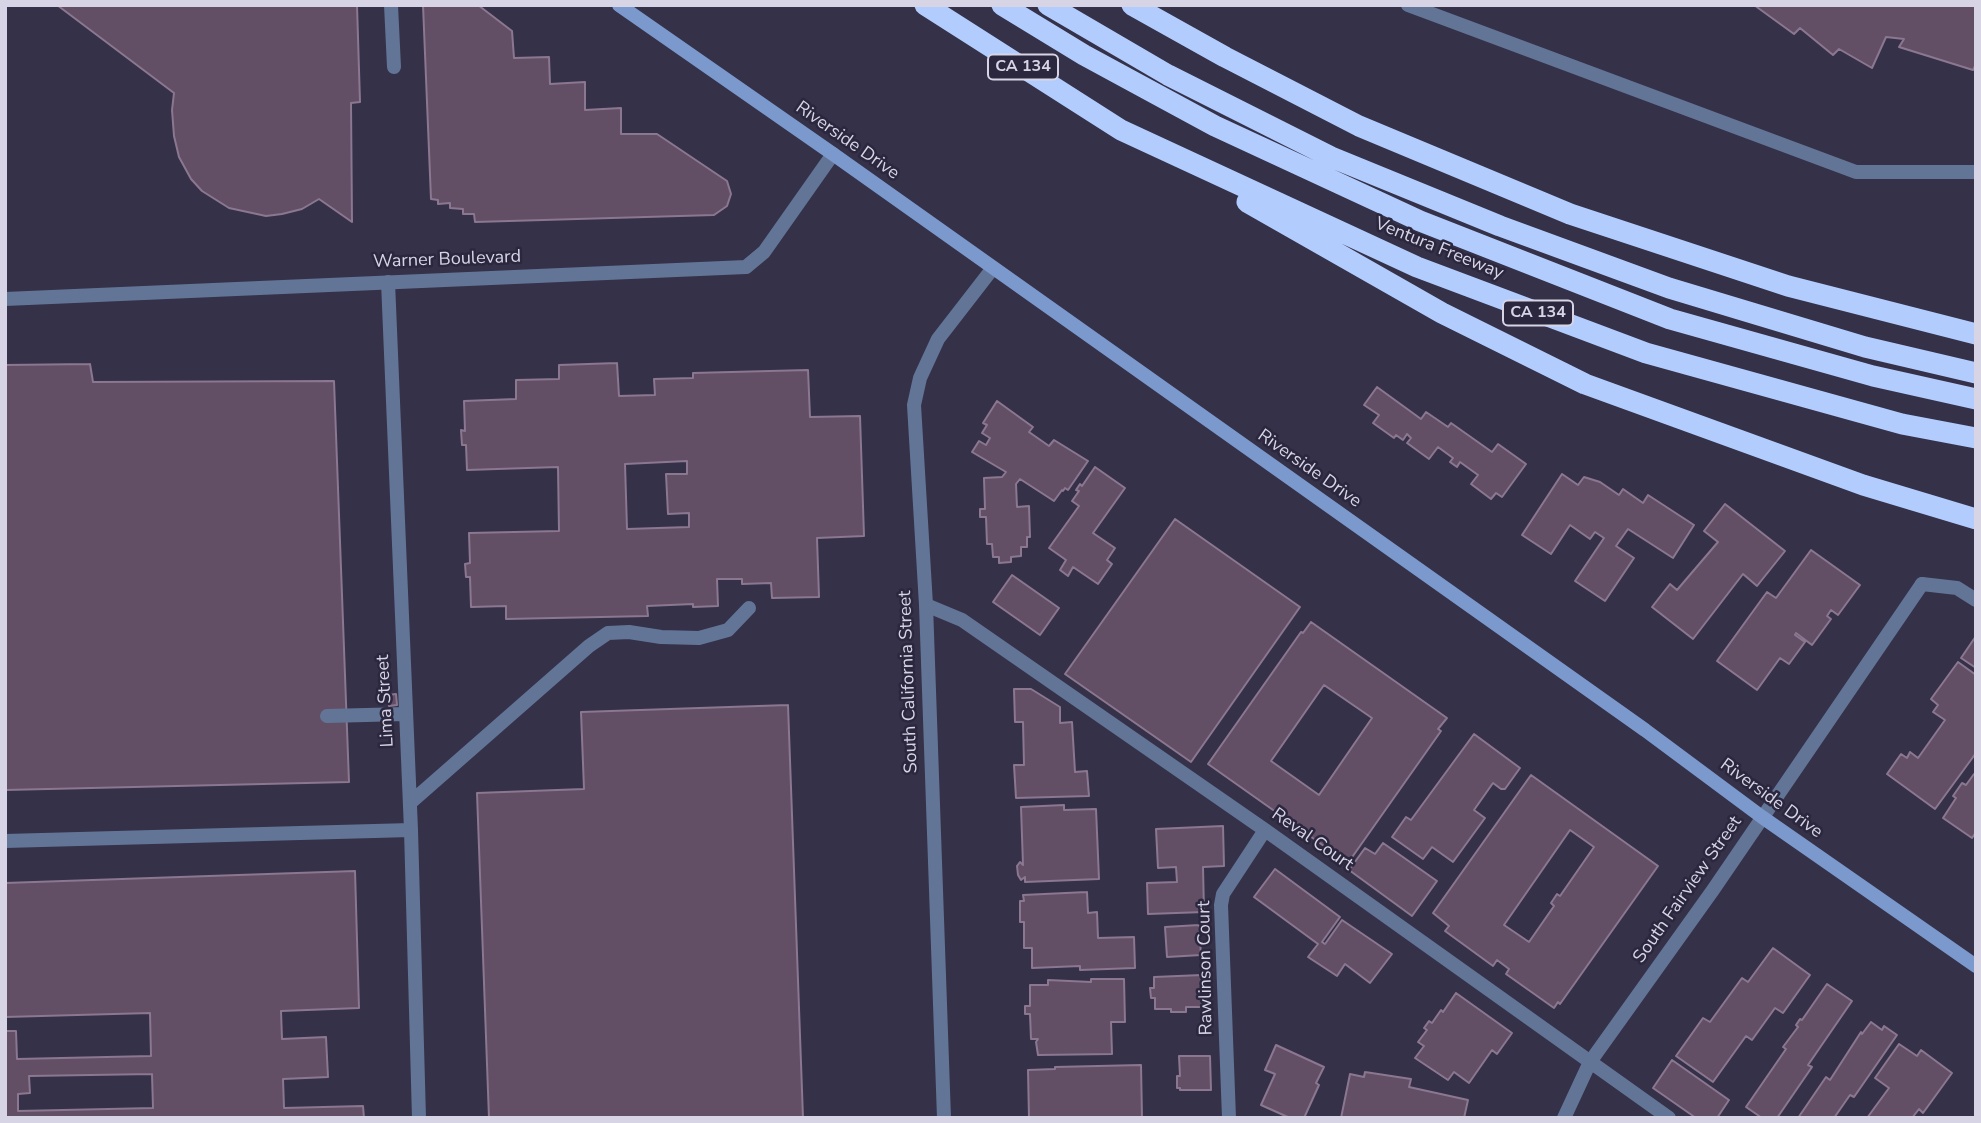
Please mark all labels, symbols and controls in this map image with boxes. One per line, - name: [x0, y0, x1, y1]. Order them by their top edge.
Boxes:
- road number: CA 134: [988, 54, 1058, 80]
- street label: Riverside Drive: [791, 97, 903, 185]
- street label: Ventura Freeway: [1372, 213, 1506, 285]
- street label: Warner Boulevard: [373, 247, 521, 273]
- road number: CA 134: [1503, 300, 1573, 326]
- street label: Riverside Drive: [1253, 425, 1365, 513]
- street label: South California Street: [895, 590, 923, 774]
- street label: Lima Street: [373, 654, 399, 748]
- street label: Riverside Drive: [1716, 755, 1826, 843]
- street label: Reval Court: [1267, 804, 1357, 876]
- street label: South Fairview Street: [1629, 812, 1747, 968]
- street label: Rawlinson Court: [1194, 900, 1218, 1036]

